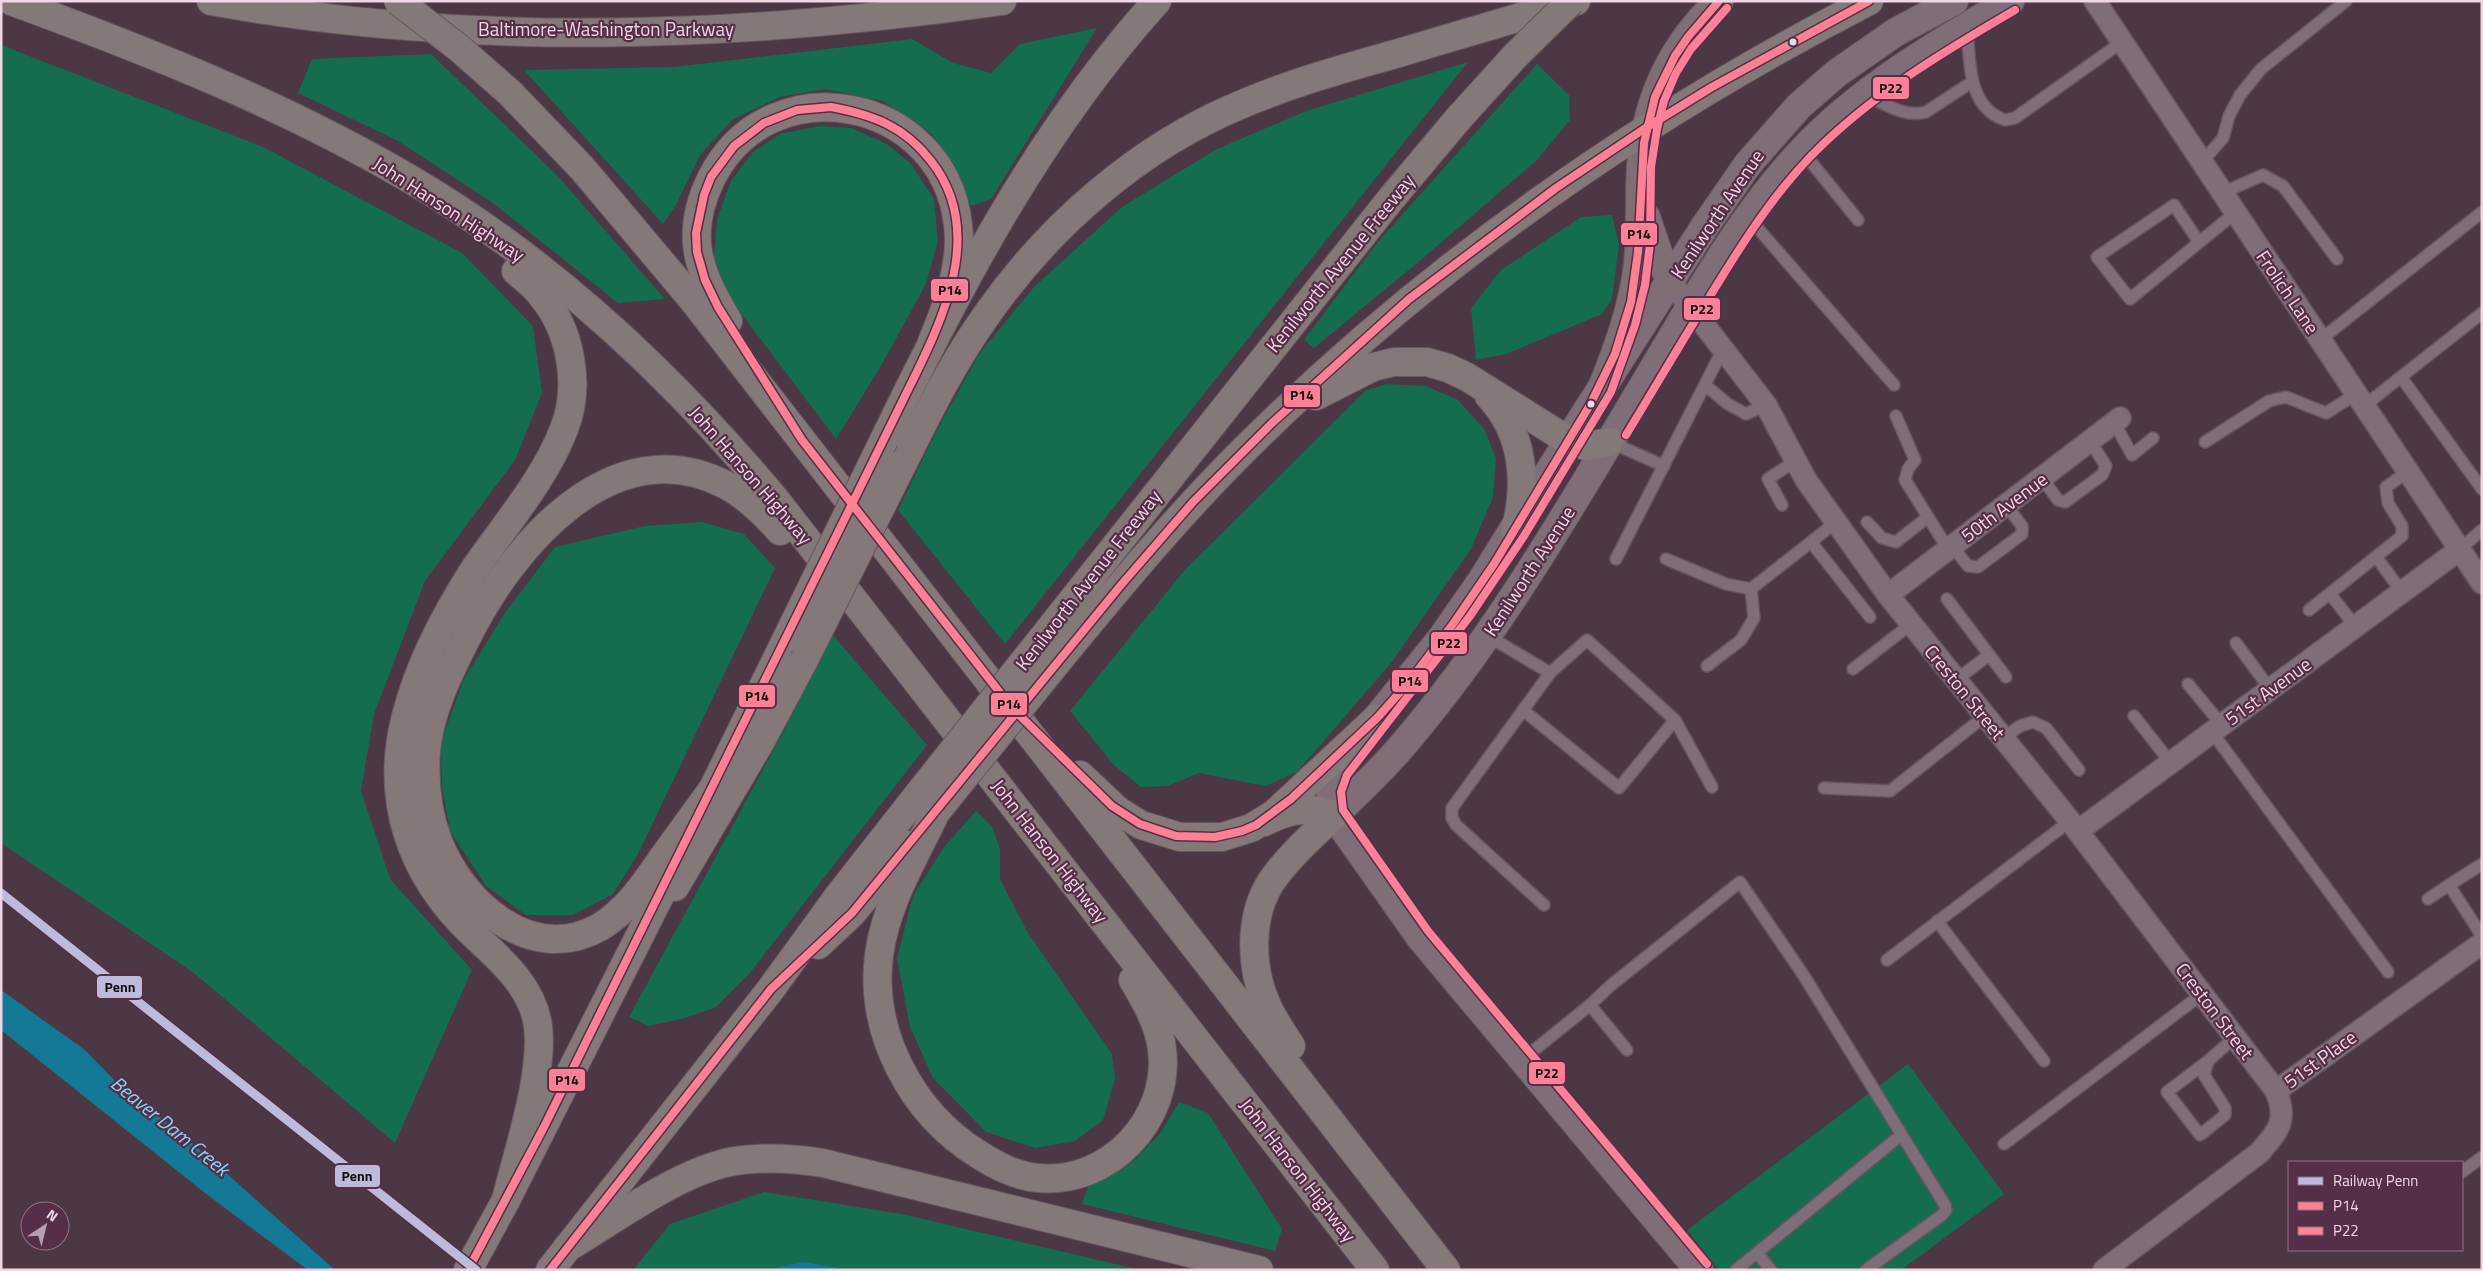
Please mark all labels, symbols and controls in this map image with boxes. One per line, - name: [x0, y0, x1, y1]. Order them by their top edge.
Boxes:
- street label: Baltimore-Washington Parkway: [478, 14, 734, 43]
- unlabelled marker: [1788, 37, 1798, 47]
- line badge: P22: [1872, 76, 1910, 100]
- text: P22: [1879, 77, 1903, 98]
- street label: Kenilworth Avenue: [1663, 143, 1771, 284]
- street label: John Hanson Highway: [368, 149, 531, 269]
- street label: Kenilworth Avenue Freeway: [1258, 167, 1421, 358]
- line badge: P14: [1620, 222, 1658, 246]
- text: P14: [1627, 223, 1651, 244]
- street label: Frolich Lane: [2250, 244, 2327, 339]
- line badge: P14: [930, 278, 969, 302]
- text: P14: [938, 279, 962, 300]
- line badge: P22: [1683, 297, 1721, 321]
- text: P22: [1690, 298, 1714, 319]
- line badge: P14: [1283, 384, 1321, 408]
- text: P14: [1290, 384, 1314, 405]
- street label: John Hanson Highway: [683, 399, 820, 550]
- unlabelled marker: [1586, 399, 1596, 409]
- street label: 50th Avenue: [1954, 464, 2053, 549]
- street label: Kenilworth Avenue Freeway: [1008, 483, 1168, 676]
- street label: Kenilworth Avenue: [1475, 500, 1582, 642]
- line badge: P22: [1430, 631, 1468, 655]
- text: P22: [1437, 632, 1461, 653]
- street label: Creston Street: [1918, 638, 2013, 746]
- street label: 51st Avenue: [2219, 649, 2317, 732]
- line badge: P14: [1391, 669, 1429, 693]
- text: P14: [1398, 670, 1422, 691]
- line badge: P14: [738, 684, 776, 708]
- text: P14: [745, 685, 769, 706]
- line badge: P14: [990, 692, 1028, 716]
- text: P14: [997, 693, 1021, 714]
- street label: John Hanson Highway: [985, 773, 1116, 929]
- street label: Creston Street: [2169, 956, 2262, 1066]
- line badge: Penn: [96, 975, 143, 999]
- text: Penn: [105, 976, 135, 997]
- street label: 51st Place: [2277, 1022, 2362, 1095]
- line badge: P22: [1528, 1061, 1566, 1085]
- text: P22: [1535, 1062, 1559, 1083]
- water label: Beaver Dam Creek: [104, 1068, 238, 1185]
- line badge: P14: [548, 1068, 586, 1092]
- text: P14: [555, 1069, 579, 1090]
- street label: John Hanson Highway: [1233, 1092, 1364, 1248]
- legend: [2288, 1161, 2463, 1251]
- line badge: Penn: [334, 1164, 381, 1188]
- text: Penn: [342, 1165, 372, 1186]
- text: Railway Penn: [2333, 1169, 2418, 1192]
- text: P14: [2333, 1194, 2359, 1217]
- north arrow: [20, 1201, 70, 1251]
- text: N: [43, 1204, 63, 1226]
- text: P22: [2333, 1219, 2359, 1242]

